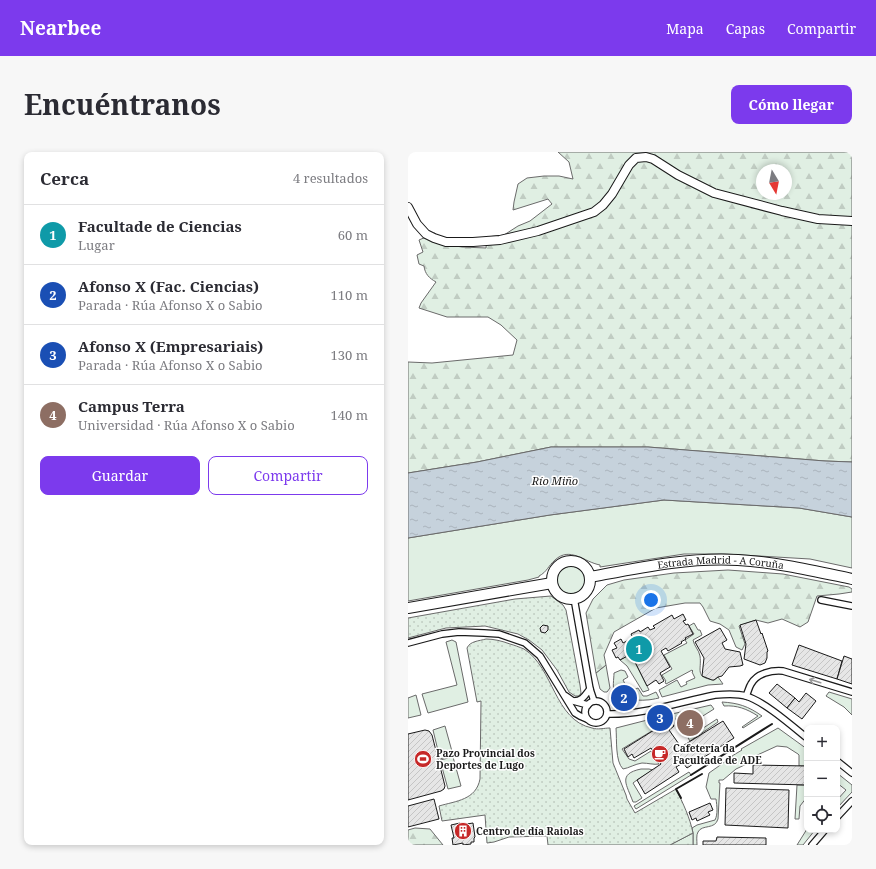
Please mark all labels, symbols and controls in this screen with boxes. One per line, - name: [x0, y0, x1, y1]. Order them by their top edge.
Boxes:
- text: Nearbee: [20, 15, 101, 41]
- text: Mapa: [666, 19, 704, 38]
- text: Capas: [726, 19, 765, 38]
- text: Compartir: [787, 19, 856, 38]
- text: Encuéntranos: [24, 85, 221, 123]
- button: Cómo llegar: [731, 85, 852, 124]
- north arrow: [756, 164, 792, 200]
- text: Cerca: [40, 167, 89, 190]
- text: 4 resultados: [293, 169, 368, 187]
- text: Facultade de Ciencias: [78, 216, 242, 236]
- text: 1: [49, 226, 57, 244]
- text: 60 m: [338, 226, 368, 244]
- text: Lugar: [78, 236, 115, 254]
- text: Afonso X (Fac. Ciencias): [78, 276, 259, 296]
- text: 2: [49, 286, 57, 304]
- text: 110 m: [331, 286, 368, 304]
- text: Parada · Rúa Afonso X o Sabio: [78, 296, 263, 314]
- text: Afonso X (Empresariais): [78, 336, 263, 356]
- text: 3: [49, 346, 57, 364]
- text: 130 m: [331, 346, 368, 364]
- text: Parada · Rúa Afonso X o Sabio: [78, 356, 263, 374]
- text: Campus Terra: [78, 396, 185, 416]
- text: 4: [49, 406, 57, 424]
- text: 140 m: [331, 406, 368, 424]
- text: Universidad · Rúa Afonso X o Sabio: [78, 416, 295, 434]
- button: Guardar: [40, 456, 200, 495]
- button: Compartir: [208, 456, 368, 495]
- water label: Río Miño: [531, 473, 578, 488]
- street label: Estrada Madrid - A Coruña: [656, 552, 785, 572]
- your location: [641, 590, 661, 610]
- pin: 1: [626, 634, 652, 664]
- one-way arrow: [808, 677, 821, 684]
- pin: 2: [611, 683, 637, 713]
- pin: 3: [647, 703, 673, 733]
- pin: 4: [677, 708, 703, 738]
- map controls: [804, 725, 840, 833]
- button: +: [804, 725, 840, 761]
- place label: Cafetería da Facultade de ADE: [673, 741, 762, 767]
- cafe icon: Cafetería da Facultade de ADE: [650, 744, 670, 764]
- place label: Pazo Provincial dos Deportes de Lugo: [436, 746, 535, 772]
- sports icon: Pazo Provincial dos Deportes de Lugo: [413, 749, 433, 769]
- button: −: [804, 761, 840, 797]
- button: locate: [804, 797, 840, 833]
- building icon: Centro de día Raiolas: [453, 821, 473, 841]
- place label: Centro de día Raiolas: [476, 824, 584, 838]

